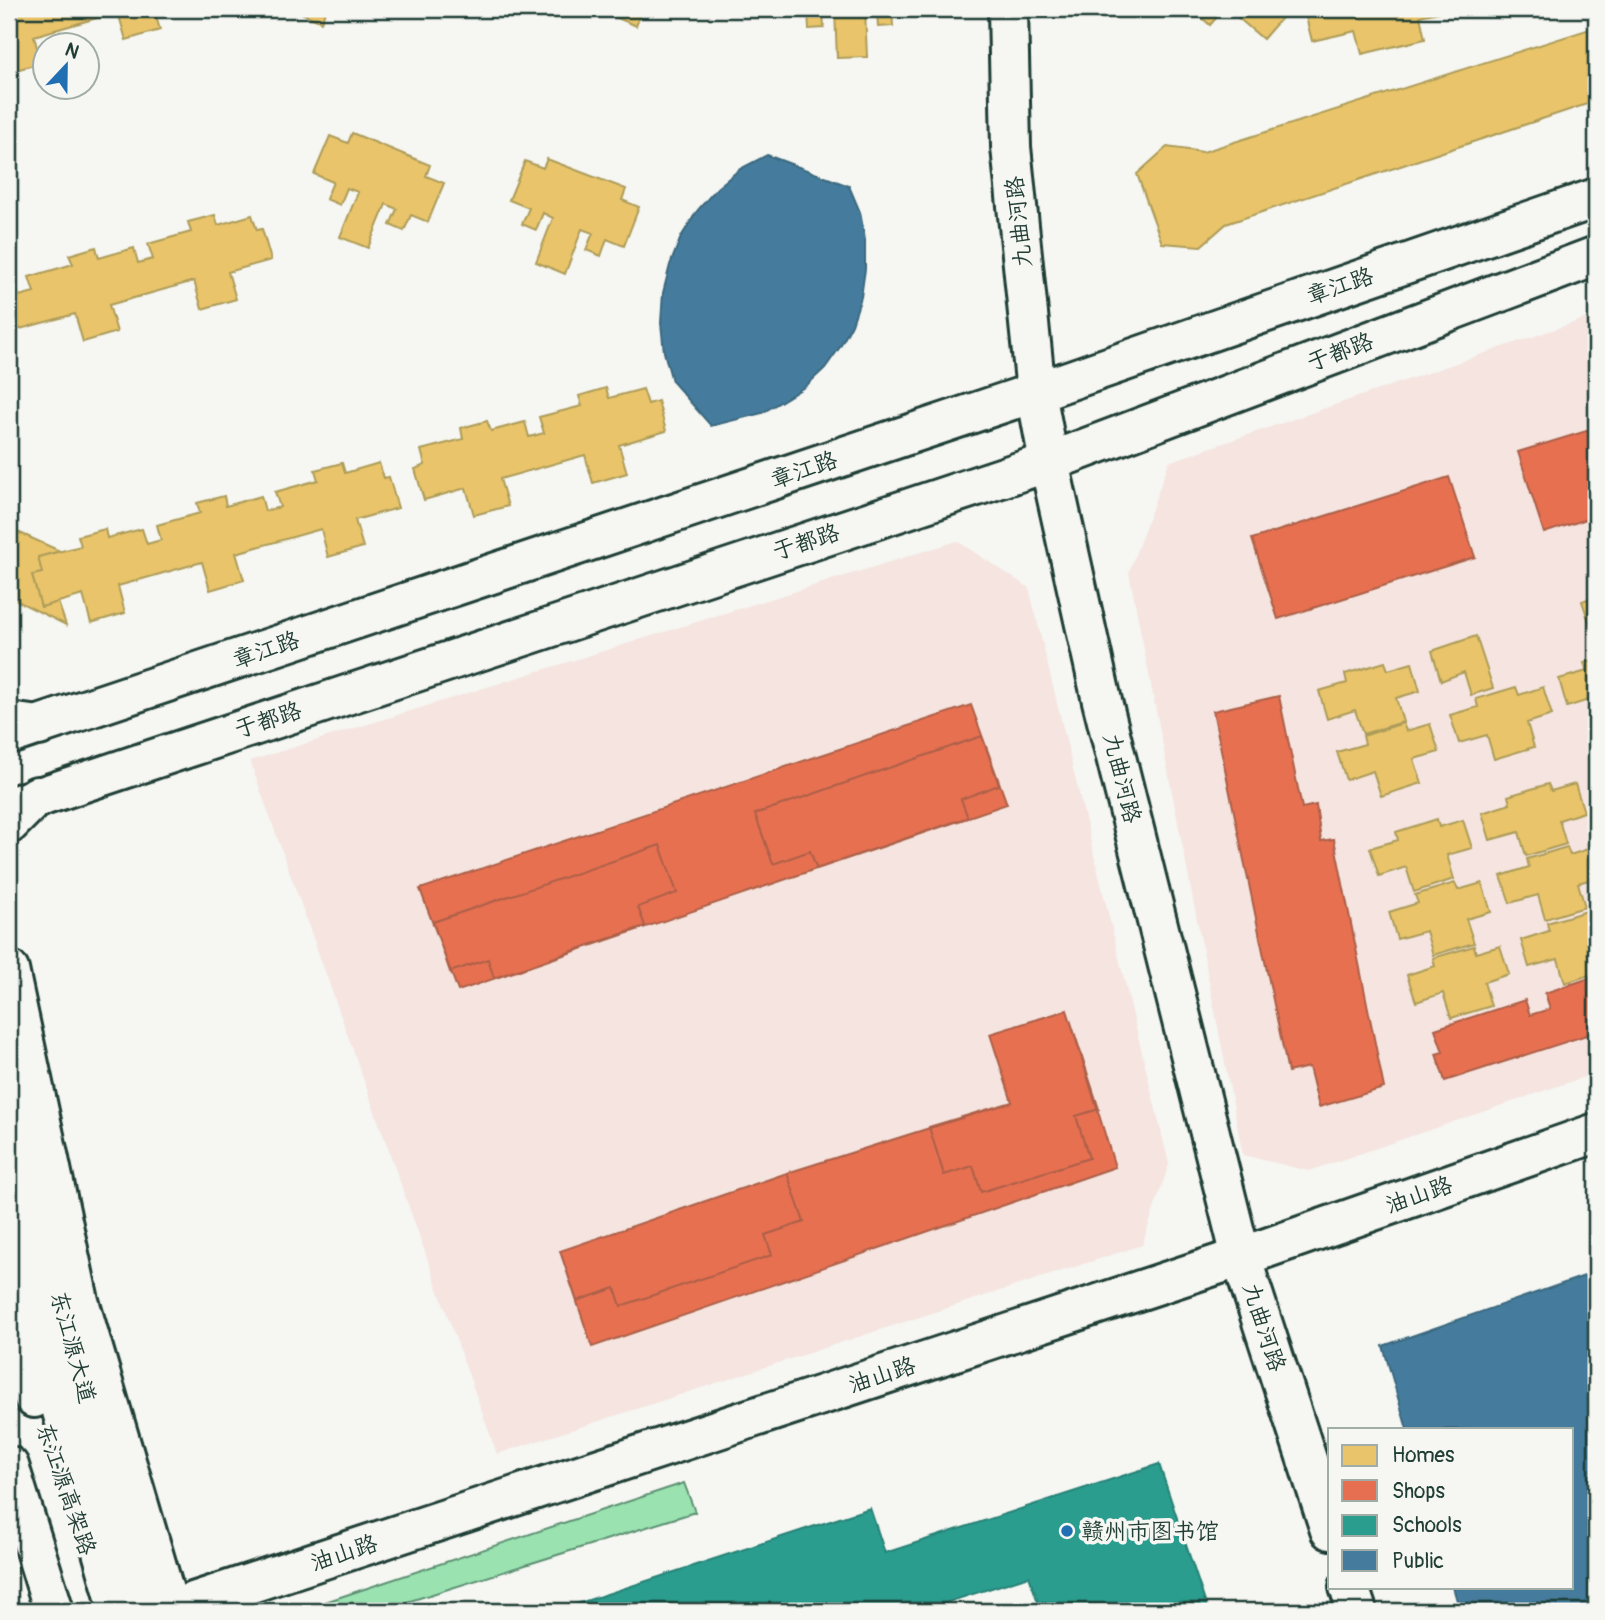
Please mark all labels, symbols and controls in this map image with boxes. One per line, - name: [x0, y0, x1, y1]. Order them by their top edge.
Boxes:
- north arrow: [32, 32, 102, 102]
- text: N: [62, 38, 83, 65]
- street label: 九曲河路: [1000, 175, 1038, 269]
- street label: 章江路: [1303, 261, 1377, 311]
- street label: 于都路: [1303, 326, 1377, 378]
- street label: 章江路: [767, 445, 841, 495]
- street label: 于都路: [769, 518, 843, 566]
- street label: 章江路: [229, 625, 303, 675]
- street label: 于都路: [231, 696, 305, 744]
- street label: 九曲河路: [1097, 730, 1147, 826]
- street label: 油山路: [1382, 1170, 1456, 1220]
- street label: 九曲河路: [1236, 1279, 1292, 1375]
- street label: 东江源大道: [44, 1288, 102, 1406]
- street label: 油山路: [845, 1351, 919, 1399]
- street label: 东江源高架路: [30, 1419, 102, 1559]
- legend: [1328, 1428, 1574, 1588]
- text: Homes: [1392, 1442, 1455, 1469]
- text: Shops: [1392, 1478, 1445, 1505]
- text: Schools: [1392, 1512, 1462, 1539]
- place label: 赣州市图书馆: [1081, 1517, 1219, 1546]
- marker: 赣州市图书馆: [1059, 1523, 1075, 1539]
- street label: 油山路: [307, 1529, 381, 1577]
- text: Public: [1392, 1548, 1444, 1575]

